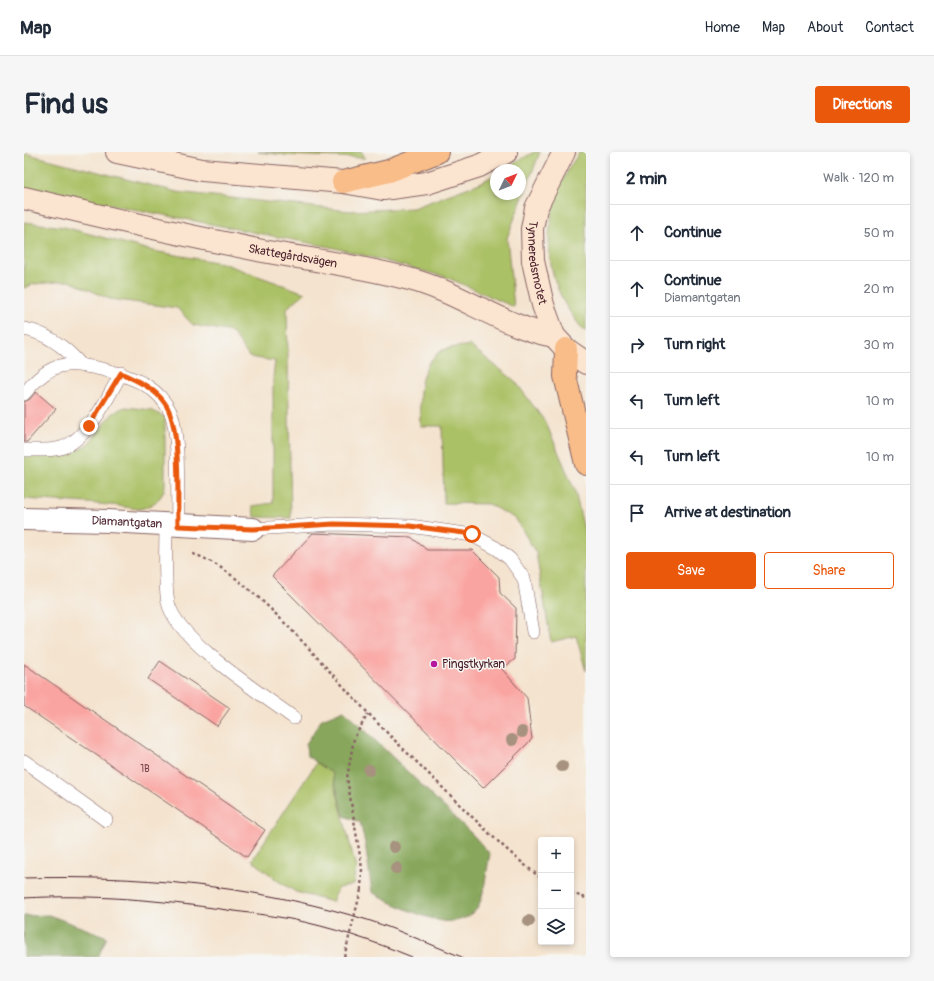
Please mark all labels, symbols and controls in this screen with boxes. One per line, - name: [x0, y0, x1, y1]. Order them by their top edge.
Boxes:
- text: Map: [20, 16, 51, 40]
- text: Home: [705, 19, 740, 36]
- text: Map: [762, 19, 785, 36]
- text: About: [807, 19, 843, 36]
- text: Contact: [865, 19, 914, 36]
- button: Directions: [815, 86, 910, 123]
- text: Find us: [24, 87, 108, 122]
- north arrow: [490, 164, 526, 200]
- text: 2 min: [626, 168, 667, 189]
- text: Walk · 120 m: [823, 170, 894, 186]
- street label: Tynneredsmotet: [524, 219, 550, 306]
- icon: ahead: [626, 222, 648, 244]
- text: Continue: [664, 223, 722, 242]
- text: 50 m: [864, 225, 894, 241]
- street label: Skattegårdsvägen: [247, 241, 339, 272]
- text: Continue: [664, 271, 722, 290]
- icon: ahead: [626, 278, 648, 300]
- text: 20 m: [863, 281, 894, 297]
- text: Diamantgatan: [664, 290, 741, 306]
- icon: right: [626, 334, 648, 356]
- text: Turn right: [664, 335, 725, 354]
- text: 30 m: [864, 337, 894, 353]
- icon: left: [626, 390, 648, 412]
- text: Turn left: [664, 391, 720, 410]
- text: 10 m: [866, 393, 894, 409]
- route end: [80, 417, 98, 435]
- icon: left: [626, 446, 648, 468]
- text: Turn left: [664, 447, 720, 466]
- text: 10 m: [866, 449, 894, 465]
- icon: arrive: [626, 502, 648, 524]
- text: Arrive at destination: [664, 503, 791, 522]
- street label: Diamantgatan: [91, 514, 163, 532]
- route start: [463, 525, 481, 543]
- button: Save: [626, 552, 756, 589]
- button: Share: [764, 552, 894, 589]
- place label: Pingstkyrkan: [442, 657, 505, 672]
- marker: Pingstkyrkan: [429, 659, 439, 669]
- house number: 1B: [140, 763, 150, 775]
- map controls: [538, 837, 574, 945]
- button: +: [538, 837, 574, 873]
- button: −: [538, 873, 574, 909]
- button: layers: [538, 909, 574, 945]

